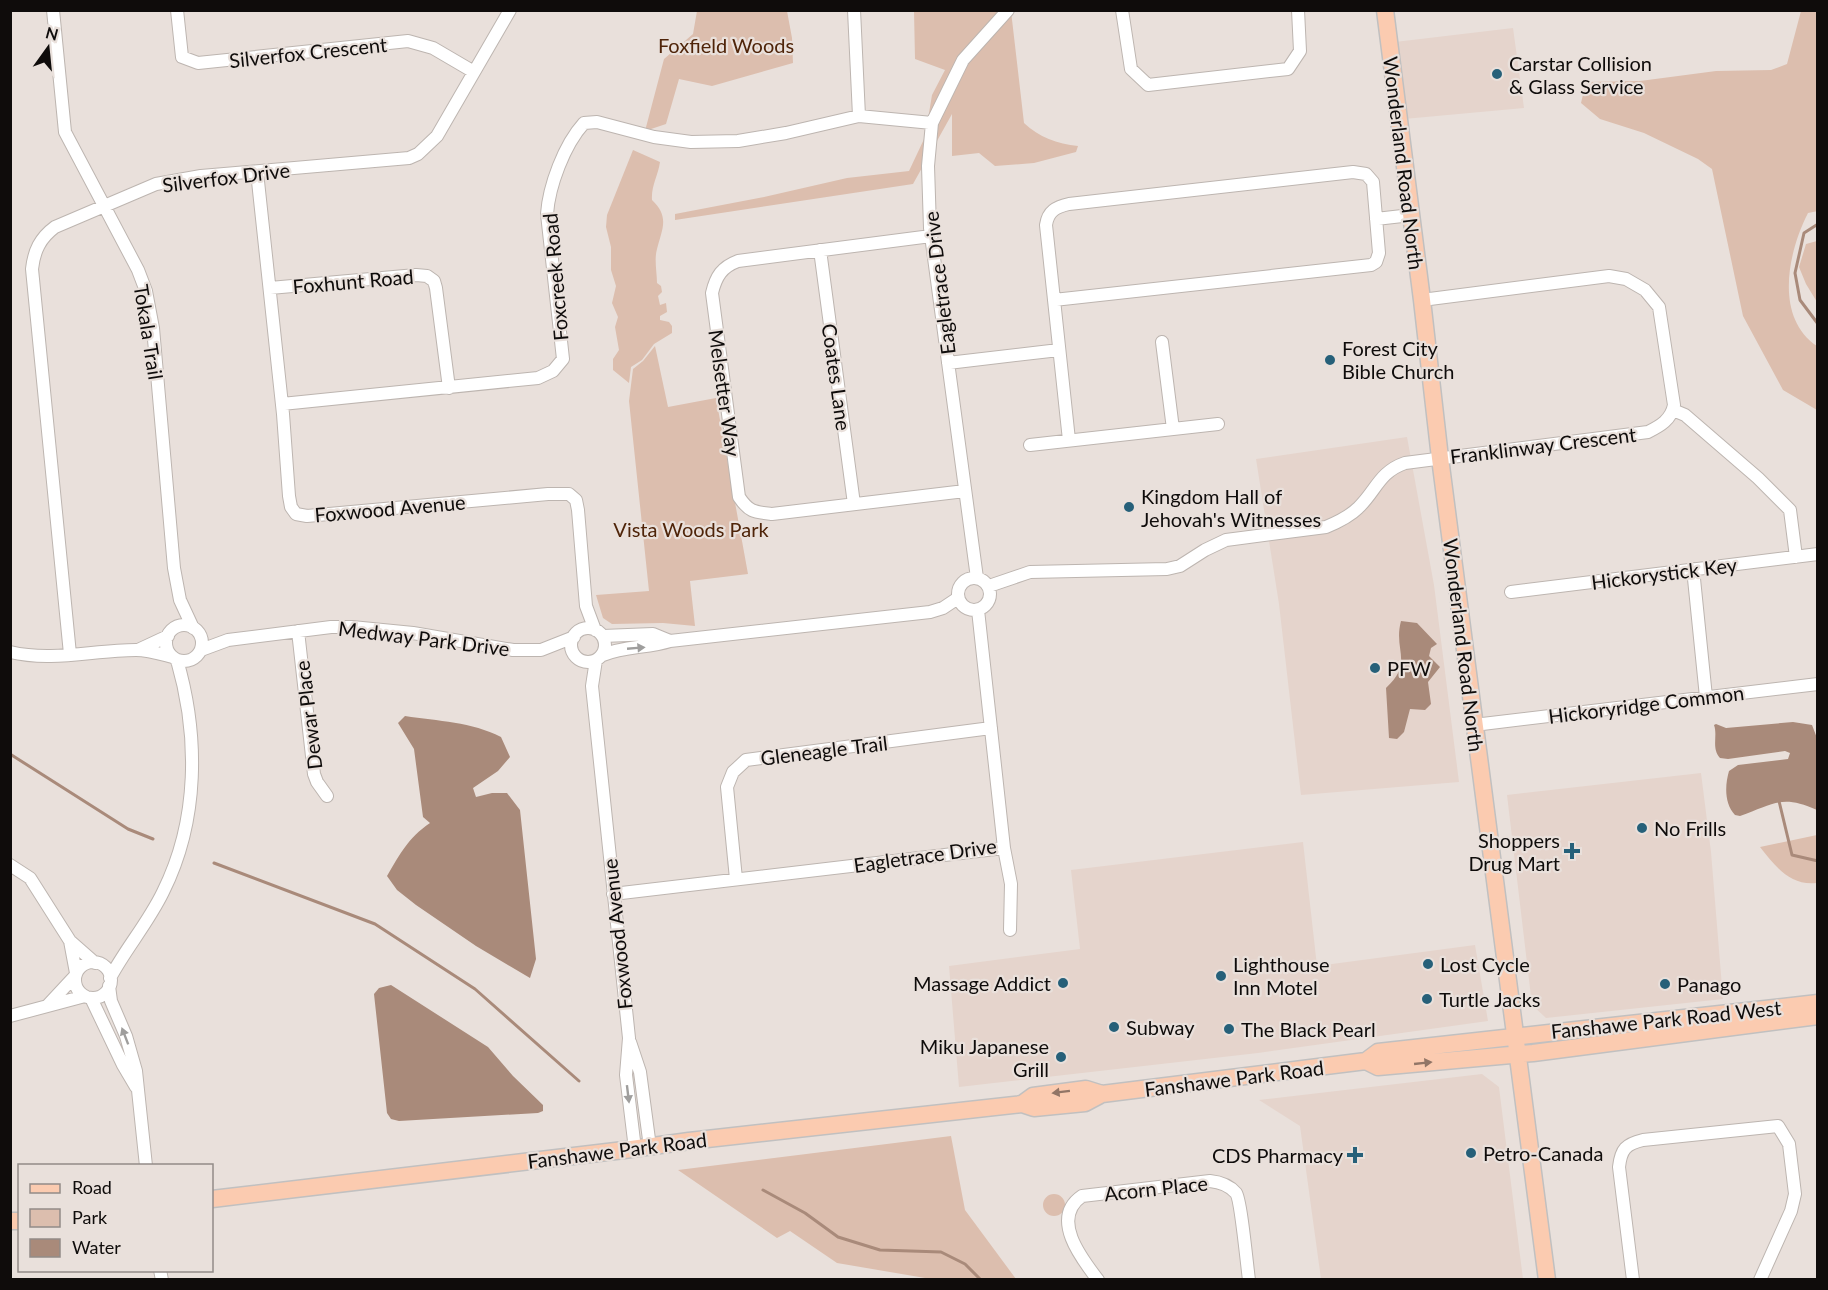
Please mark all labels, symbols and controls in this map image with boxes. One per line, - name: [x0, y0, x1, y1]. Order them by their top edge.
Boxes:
- north arrow: [18, 18, 78, 78]
- text: N: [44, 22, 60, 44]
- street label: Silverfox Crescent: [228, 32, 388, 72]
- park label: Foxfield Woods: [658, 33, 794, 57]
- place label: Carstar Collision & Glass Service: [1509, 51, 1652, 98]
- street label: Wonderland Road North: [1379, 55, 1429, 271]
- marker: Carstar Collision & Glass Service: [1490, 67, 1504, 81]
- street label: Silverfox Drive: [161, 157, 291, 197]
- street label: Eagletrace Drive: [918, 210, 960, 356]
- street label: Foxcreek Road: [537, 212, 573, 342]
- street label: Foxhunt Road: [292, 264, 414, 298]
- street label: Tokala Trail: [130, 283, 168, 381]
- street label: Coates Lane: [818, 322, 856, 432]
- street label: Melsetter Way: [704, 328, 746, 459]
- place label: Forest City Bible Church: [1342, 336, 1454, 383]
- marker: Forest City Bible Church: [1323, 353, 1337, 367]
- street label: Franklinway Crescent: [1449, 422, 1637, 468]
- place label: Kingdom Hall of Jehovah's Witnesses: [1141, 484, 1321, 531]
- street label: Foxwood Avenue: [314, 489, 466, 527]
- marker: Kingdom Hall of Jehovah's Witnesses: [1122, 500, 1136, 514]
- park label: Vista Woods Park: [613, 517, 769, 541]
- street label: Wonderland Road North: [1439, 537, 1489, 753]
- street label: Hickorystick Key: [1590, 552, 1739, 594]
- street label: Medway Park Drive: [337, 616, 511, 660]
- one-way arrow: [627, 643, 646, 653]
- place label: PFW: [1387, 656, 1431, 680]
- street label: Dewar Place: [289, 659, 327, 771]
- marker: PFW: [1368, 661, 1382, 675]
- street label: Hickoryridge Common: [1547, 680, 1745, 728]
- street label: Gleneagle Trail: [759, 730, 889, 770]
- place label: No Frills: [1654, 816, 1726, 840]
- marker: No Frills: [1635, 821, 1649, 835]
- place label: Shoppers Drug Mart: [1468, 828, 1560, 875]
- street label: Eagletrace Drive: [852, 833, 998, 877]
- marker: Shoppers Drug Mart: [1565, 844, 1579, 858]
- street label: Foxwood Avenue: [597, 857, 637, 1011]
- place label: Lighthouse Inn Motel: [1233, 952, 1330, 999]
- place label: Lost Cycle: [1440, 952, 1530, 976]
- marker: Lost Cycle: [1421, 957, 1435, 971]
- marker: Lighthouse Inn Motel: [1214, 969, 1228, 983]
- place label: Massage Addict: [913, 971, 1051, 995]
- place label: Panago: [1677, 972, 1741, 996]
- marker: Massage Addict: [1056, 976, 1070, 990]
- marker: Panago: [1658, 977, 1672, 991]
- place label: Turtle Jacks: [1439, 987, 1541, 1011]
- marker: Turtle Jacks: [1420, 992, 1434, 1006]
- street label: Fanshawe Park Road West: [1550, 995, 1782, 1043]
- place label: Subway: [1126, 1015, 1195, 1039]
- place label: The Black Pearl: [1241, 1017, 1376, 1041]
- marker: Subway: [1107, 1020, 1121, 1034]
- marker: The Black Pearl: [1222, 1022, 1236, 1036]
- one-way arrow: [120, 1027, 130, 1045]
- place label: Miku Japanese Grill: [920, 1034, 1049, 1081]
- marker: Miku Japanese Grill: [1054, 1050, 1068, 1064]
- street label: Fanshawe Park Road: [1143, 1055, 1325, 1101]
- one-way arrow: [1414, 1058, 1433, 1068]
- one-way arrow: [623, 1084, 633, 1103]
- one-way arrow: [1051, 1087, 1070, 1097]
- street label: Fanshawe Park Road: [526, 1127, 708, 1173]
- place label: Petro-Canada: [1483, 1141, 1603, 1165]
- place label: CDS Pharmacy: [1212, 1143, 1344, 1167]
- marker: Petro-Canada: [1464, 1146, 1478, 1160]
- marker: CDS Pharmacy: [1348, 1148, 1362, 1162]
- legend: [18, 1164, 213, 1272]
- street label: Acorn Place: [1103, 1171, 1209, 1205]
- text: Road: [72, 1176, 112, 1198]
- text: Park: [72, 1206, 108, 1228]
- text: Water: [72, 1236, 121, 1258]

